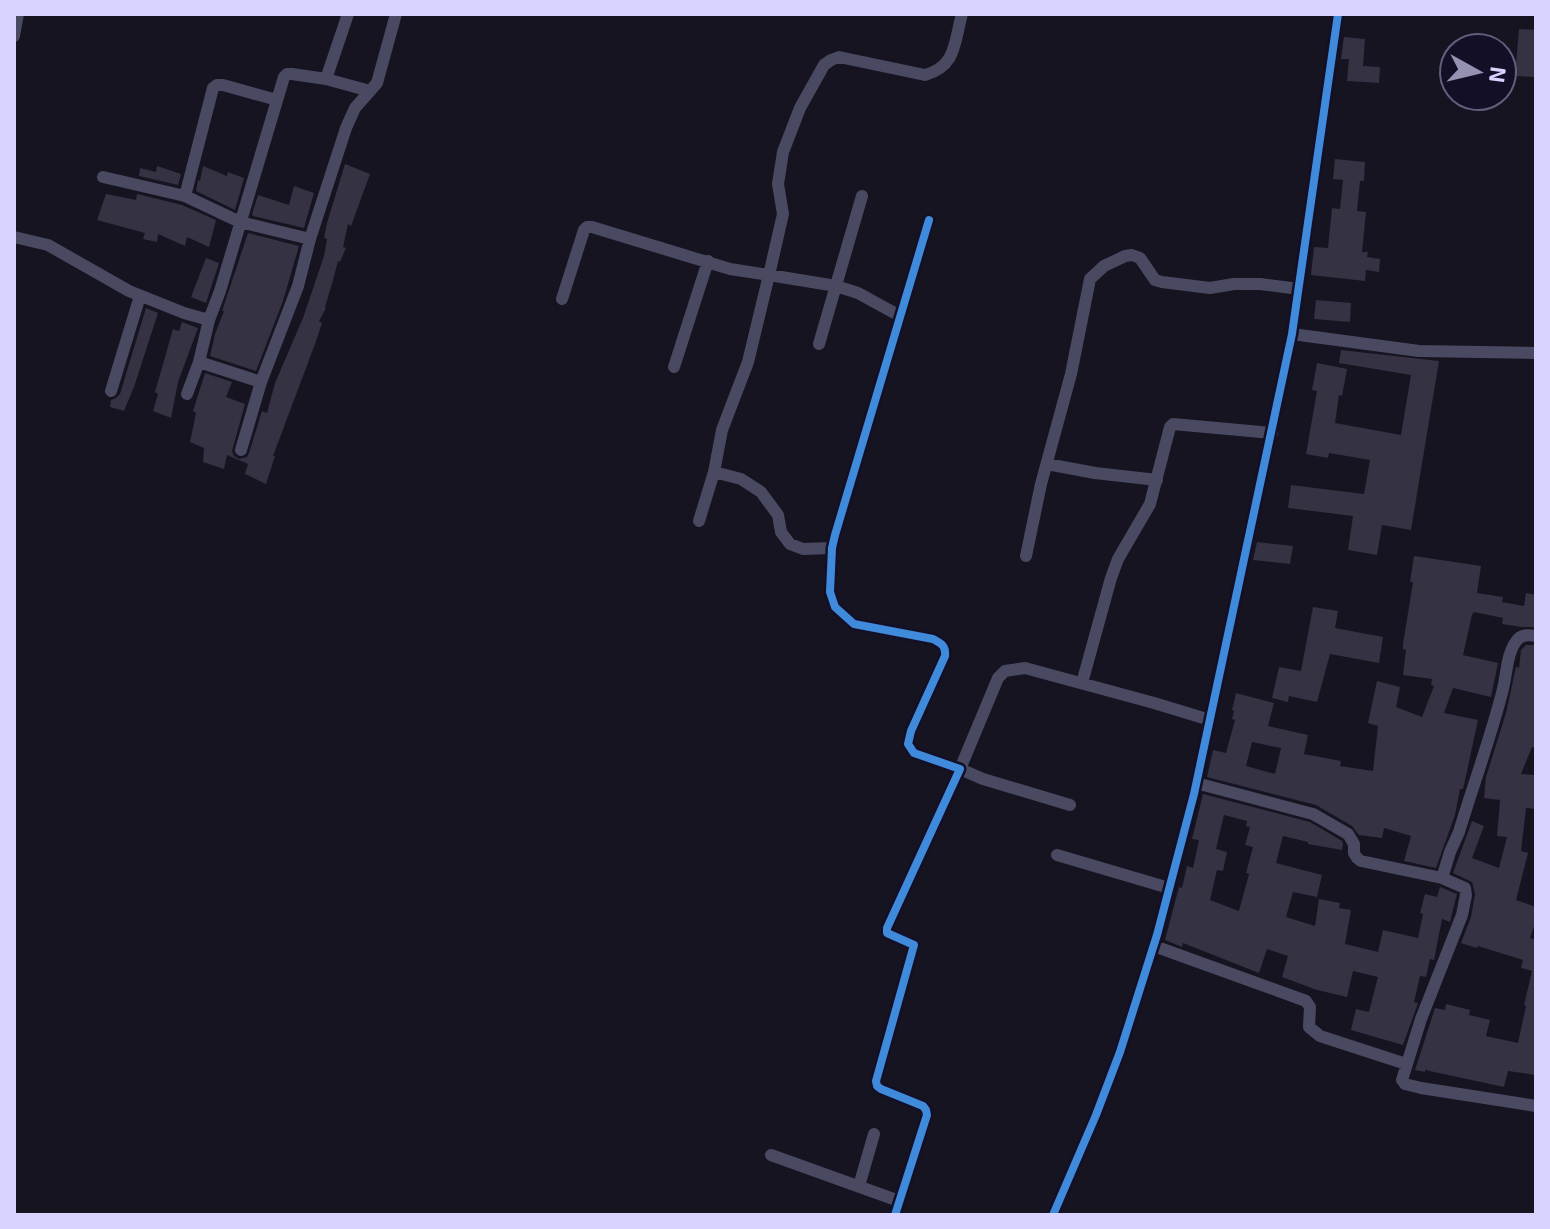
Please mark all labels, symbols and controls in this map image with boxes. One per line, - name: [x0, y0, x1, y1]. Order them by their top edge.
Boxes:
- north arrow: [1438, 32, 1518, 112]
- text: N: [1485, 65, 1513, 85]

